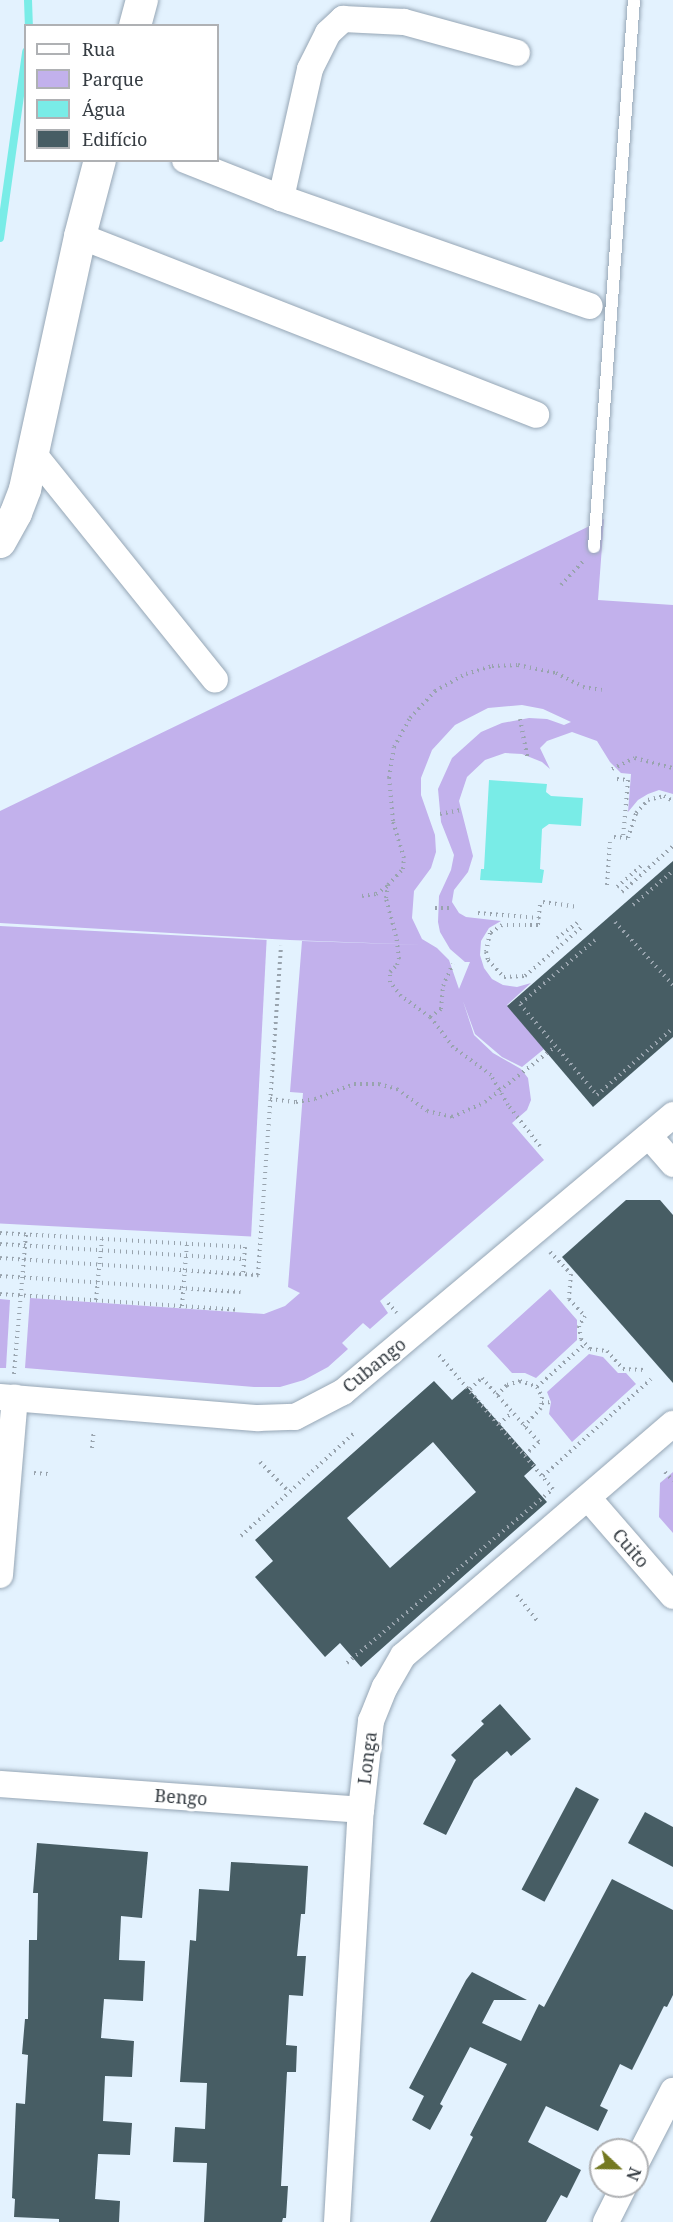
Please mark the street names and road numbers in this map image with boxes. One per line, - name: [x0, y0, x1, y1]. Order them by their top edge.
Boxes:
- street label: Cubango: [338, 1333, 410, 1397]
- street label: Cuito: [608, 1524, 654, 1572]
- street label: Longa: [353, 1730, 381, 1786]
- street label: Bengo: [154, 1784, 208, 1810]

